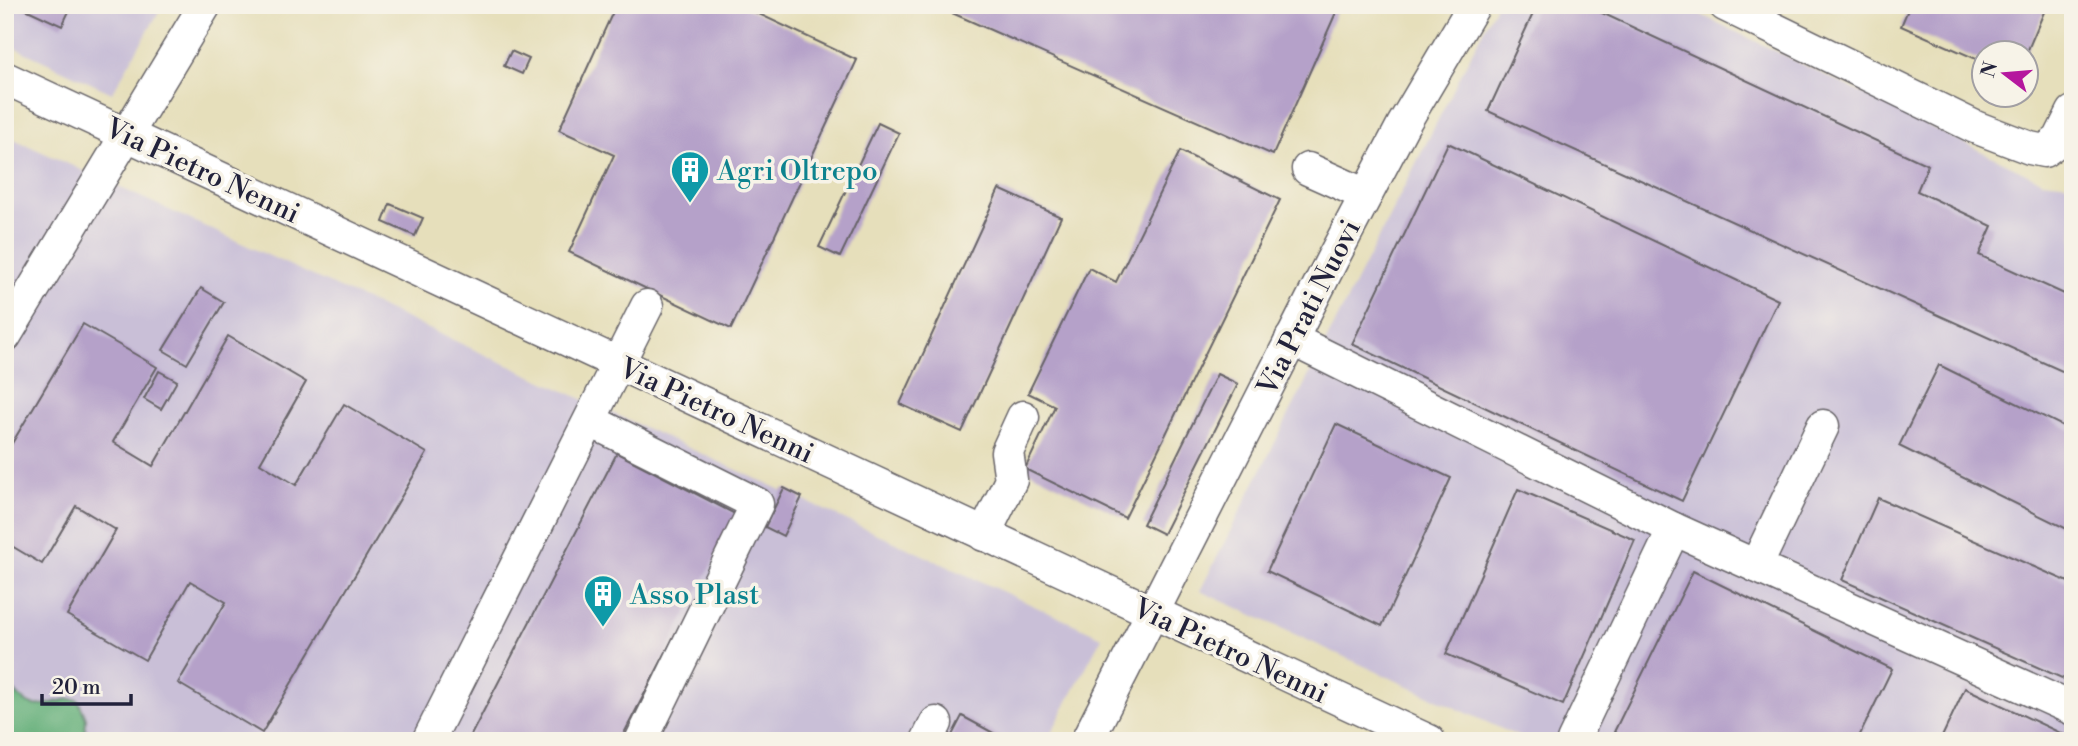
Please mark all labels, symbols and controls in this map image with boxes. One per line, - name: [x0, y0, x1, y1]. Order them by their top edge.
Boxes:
- north arrow: [1969, 38, 2039, 108]
- text: N: [1976, 59, 2003, 80]
- street label: Via Pietro Nenni: [99, 111, 305, 232]
- building icon: Agri Oltrepo: [669, 149, 711, 204]
- place label: Agri Oltrepo: [716, 154, 878, 189]
- street label: Via Prati Nuovi: [1250, 214, 1369, 402]
- street label: Via Pietro Nenni: [613, 351, 819, 472]
- building icon: Asso Plast: [582, 573, 624, 628]
- place label: Asso Plast: [629, 578, 759, 613]
- street label: Via Pietro Nenni: [1127, 591, 1333, 712]
- scale bar: [42, 662, 131, 706]
- text: 20 m: [52, 675, 101, 701]

